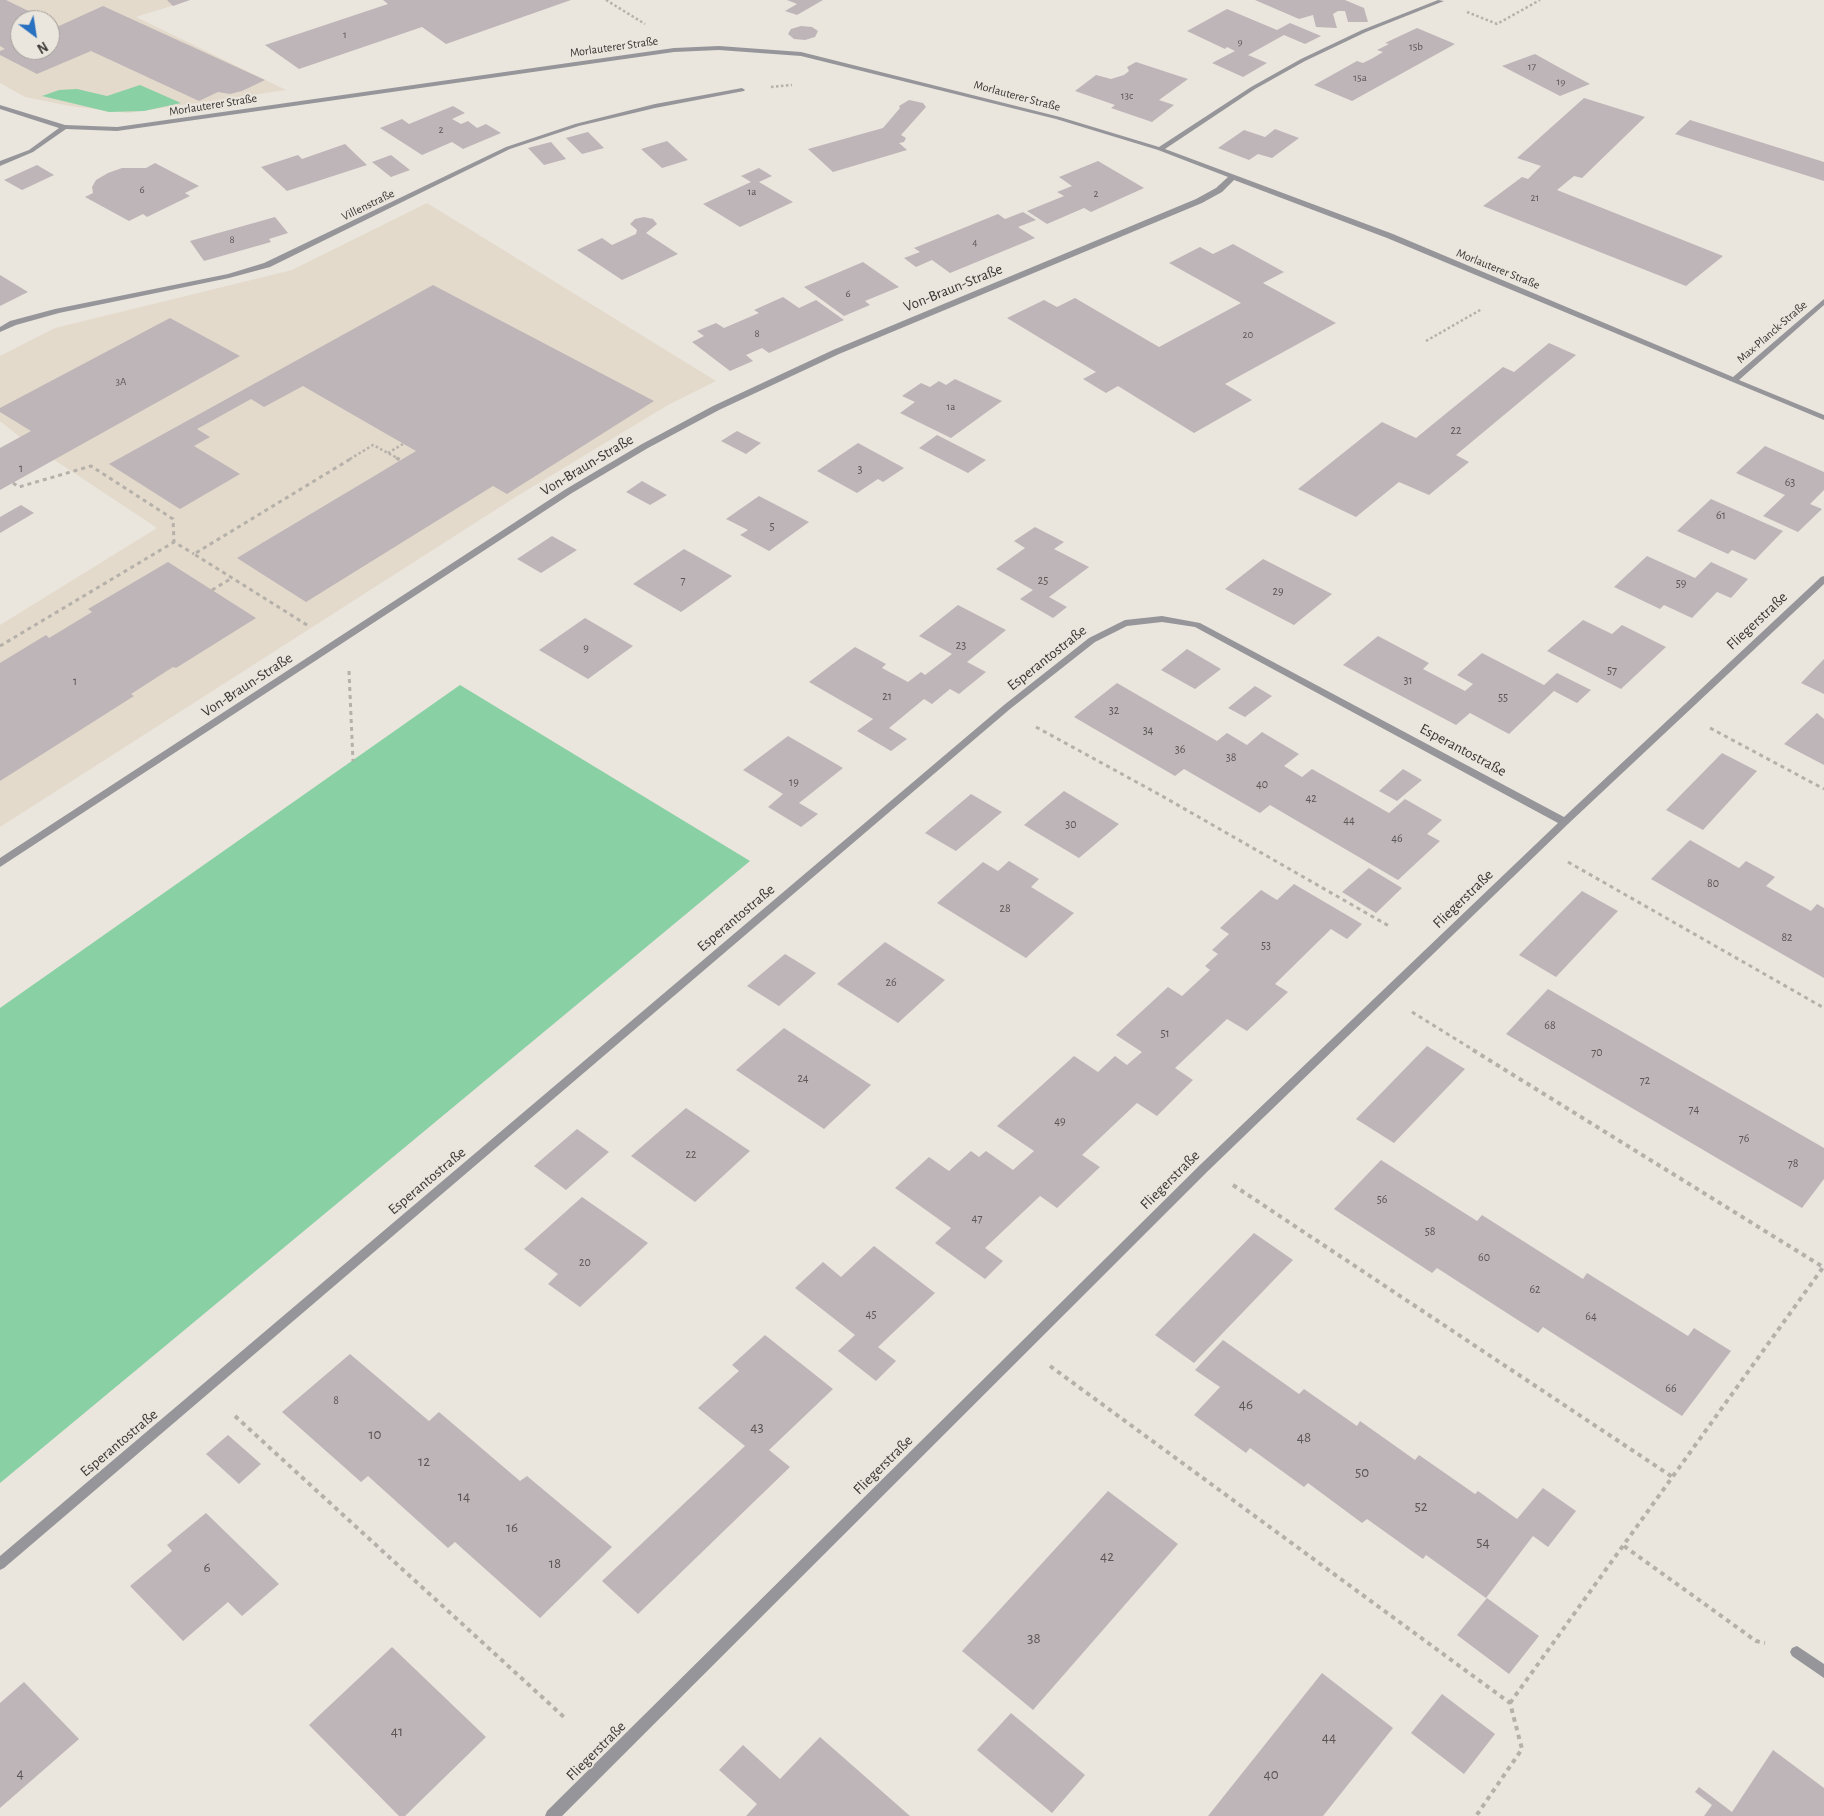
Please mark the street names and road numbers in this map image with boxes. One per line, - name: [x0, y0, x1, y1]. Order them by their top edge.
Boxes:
- street label: Morlauterer Straße: [569, 34, 659, 60]
- street label: Morlauterer Straße: [972, 78, 1062, 114]
- street label: Morlauterer Straße: [168, 91, 258, 119]
- street label: Villenstraße: [339, 186, 397, 224]
- street label: Morlauterer Straße: [1454, 246, 1542, 292]
- street label: Von-Braun-Straße: [901, 260, 1005, 316]
- street label: Max-Planck-Straße: [1734, 298, 1810, 366]
- street label: Von-Braun-Straße: [537, 430, 637, 500]
- street label: Fliegerstraße: [1723, 588, 1791, 654]
- street label: Esperantostraße: [1004, 621, 1090, 695]
- street label: Von-Braun-Straße: [198, 649, 296, 721]
- street label: Esperantostraße: [1417, 720, 1509, 780]
- street label: Fliegerstraße: [1429, 866, 1497, 932]
- street label: Esperantostraße: [694, 880, 778, 956]
- street label: Esperantostraße: [385, 1143, 469, 1219]
- street label: Fliegerstraße: [1136, 1146, 1204, 1214]
- street label: Esperantostraße: [77, 1405, 161, 1481]
- street label: Fliegerstraße: [849, 1431, 917, 1499]
- street label: Fliegerstraße: [562, 1717, 630, 1785]

